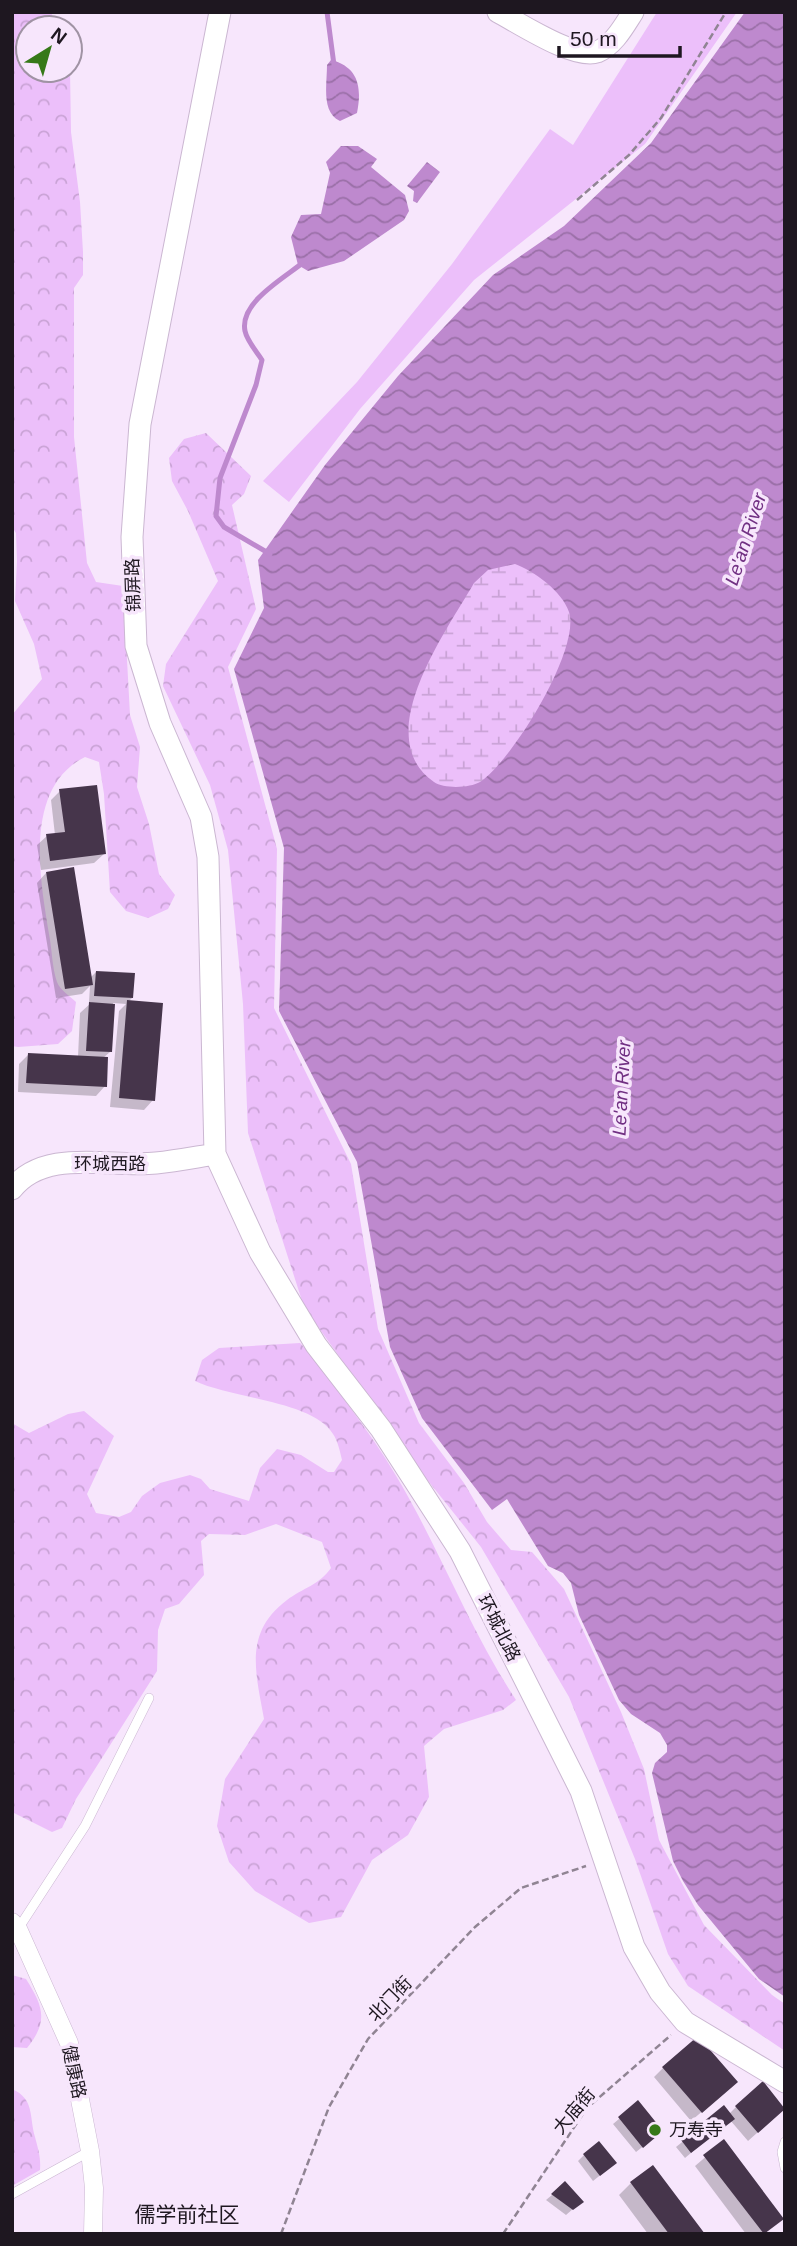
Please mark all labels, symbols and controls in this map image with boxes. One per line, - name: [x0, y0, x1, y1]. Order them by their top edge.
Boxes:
- north arrow: [14, 14, 84, 84]
- scale bar: [559, 14, 680, 58]
- text: N: [47, 23, 71, 48]
- text: 50 m: [570, 27, 617, 50]
- water label: Le'an River: [721, 490, 770, 588]
- street label: 锦屏路: [122, 558, 144, 612]
- water label: Le'an River: [609, 1039, 635, 1136]
- street label: 环城西路: [74, 1154, 146, 1174]
- street label: 环城北路: [474, 1591, 524, 1665]
- street label: 北门街: [364, 1973, 416, 2025]
- street label: 健康路: [59, 2044, 89, 2100]
- street label: 大庙街: [549, 2084, 599, 2138]
- place label: 万寿寺: [669, 2120, 723, 2140]
- marker: 万寿寺: [647, 2122, 663, 2138]
- district label: 儒学前社区: [135, 2203, 240, 2226]

